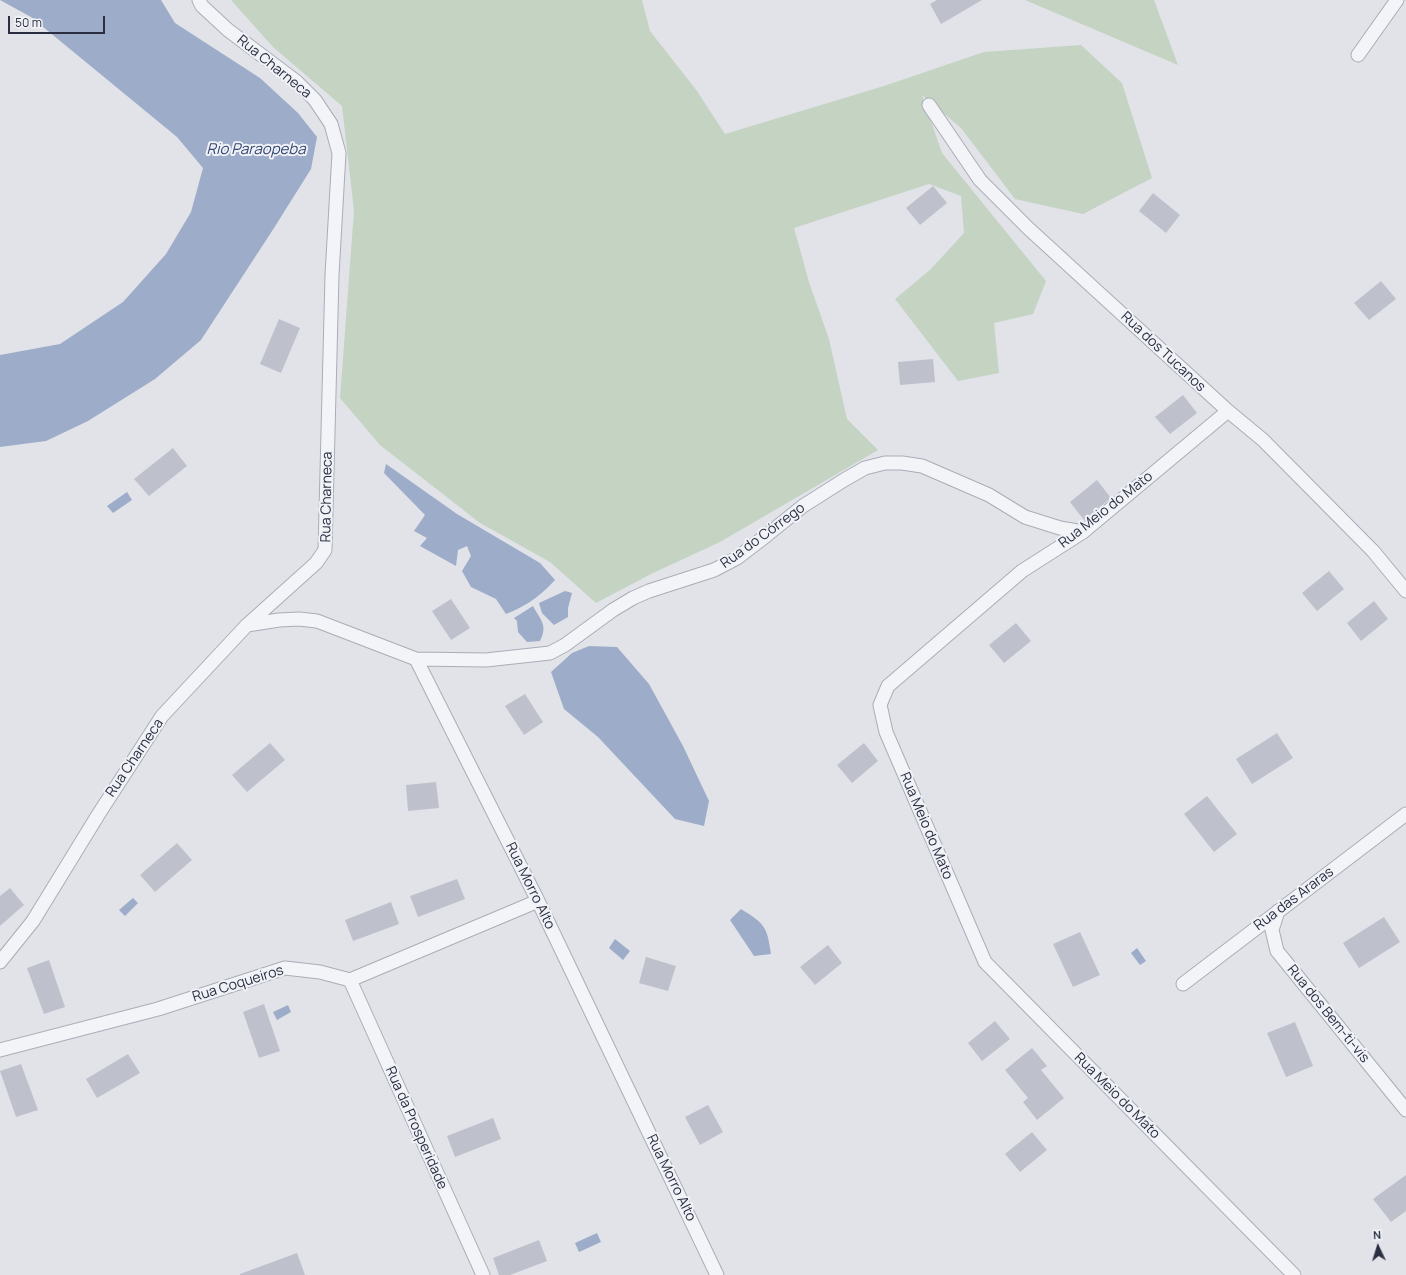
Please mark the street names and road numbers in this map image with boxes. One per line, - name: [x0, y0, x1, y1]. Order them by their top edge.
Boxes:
- street label: Rua Charneca: [233, 32, 315, 102]
- street label: Rua dos Tucanos: [1117, 308, 1209, 396]
- street label: Rua Charneca: [318, 451, 336, 543]
- street label: Rua Meio do Mato: [1056, 468, 1156, 552]
- street label: Rua do Córrego: [718, 500, 808, 572]
- street label: Rua Charneca: [103, 716, 167, 800]
- street label: Rua Meio do Mato: [896, 770, 956, 882]
- street label: Rua Morro Alto: [502, 840, 558, 932]
- street label: Rua das Araras: [1251, 864, 1337, 934]
- street label: Rua Coqueiros: [190, 962, 286, 1006]
- street label: Rua dos Bem-ti-vis: [1283, 962, 1373, 1066]
- street label: Rua Meio do Mato: [1071, 1050, 1163, 1142]
- street label: Rua da Prosperidade: [381, 1064, 451, 1192]
- street label: Rua Morro Alto: [643, 1132, 699, 1224]

